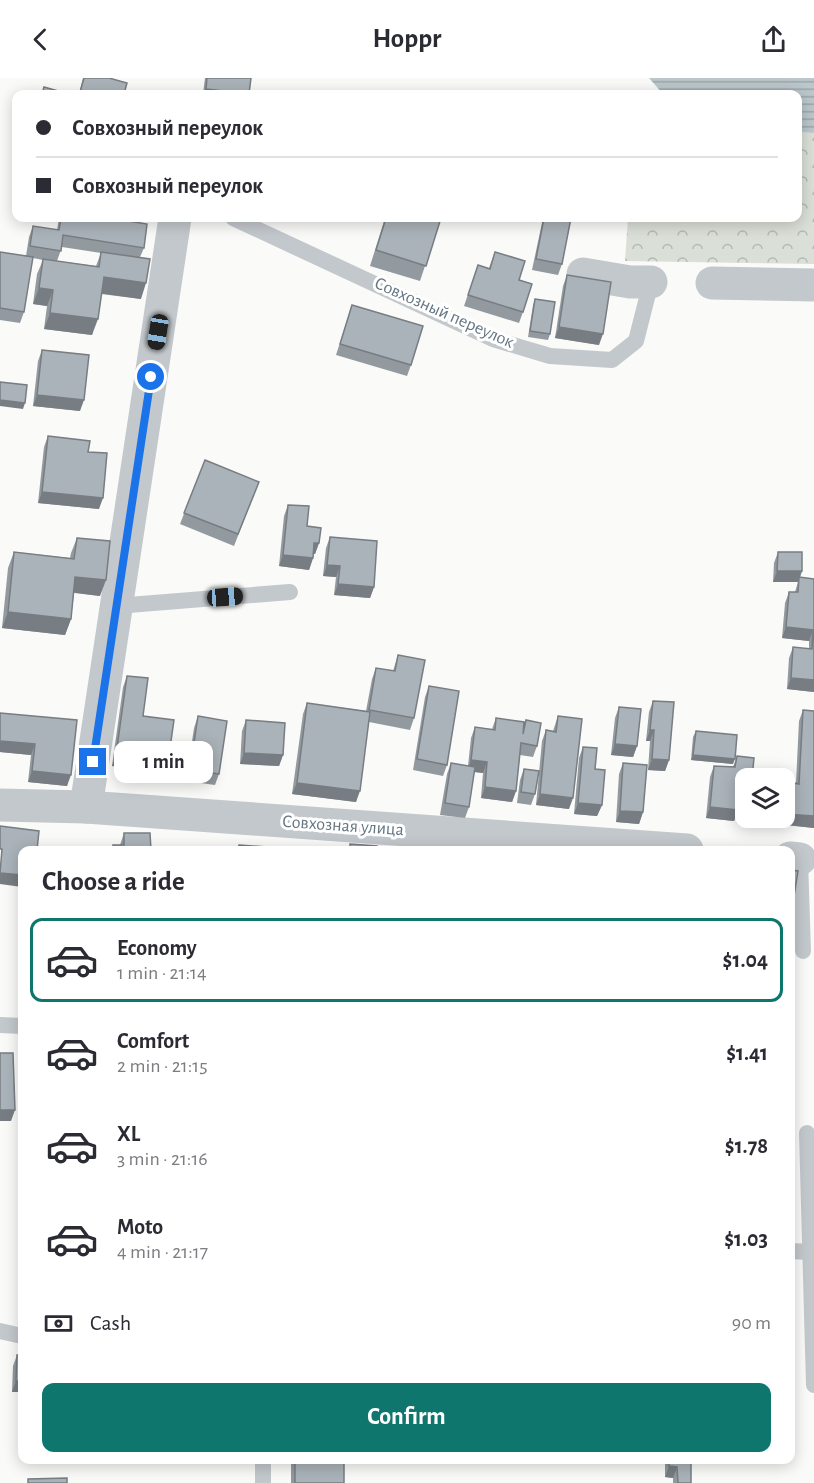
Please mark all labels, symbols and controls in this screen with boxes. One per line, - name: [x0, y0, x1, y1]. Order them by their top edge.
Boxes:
- icon: back: [24, 23, 57, 56]
- icon: share: [757, 23, 790, 56]
- text: Hoppr: [373, 25, 441, 52]
- text: Совхозный переулок: [72, 117, 263, 139]
- text: Совхозный переулок: [72, 175, 263, 197]
- street label: Совхозный переулок: [372, 274, 517, 352]
- car: [146, 313, 170, 351]
- route start: [137, 363, 164, 390]
- car: [206, 587, 244, 607]
- callout: 1 min: [114, 741, 213, 783]
- route end: [79, 748, 106, 775]
- text: 1 min: [142, 752, 185, 772]
- map controls: [735, 768, 795, 828]
- button: layers: [735, 768, 795, 828]
- street label: Совхозная улица: [282, 813, 404, 839]
- text: Choose a ride: [42, 868, 185, 895]
- icon: car: [45, 933, 99, 987]
- text: Economy: [117, 937, 197, 959]
- text: $1.04: [723, 949, 768, 971]
- text: 1 min · 21:14: [117, 963, 207, 983]
- icon: car: [45, 1026, 99, 1080]
- text: Comfort: [117, 1030, 189, 1052]
- text: $1.41: [726, 1042, 768, 1064]
- text: 2 min · 21:15: [117, 1056, 208, 1076]
- icon: car: [45, 1119, 99, 1173]
- text: XL: [117, 1123, 140, 1145]
- text: $1.78: [725, 1135, 768, 1157]
- text: 3 min · 21:16: [117, 1149, 208, 1169]
- icon: car: [45, 1212, 99, 1266]
- text: Moto: [117, 1216, 163, 1238]
- text: $1.03: [724, 1228, 768, 1250]
- text: 4 min · 21:17: [117, 1242, 208, 1262]
- icon: cash: [42, 1307, 75, 1340]
- text: Cash: [90, 1312, 131, 1334]
- text: 90 m: [732, 1313, 771, 1333]
- button: Confirm: [42, 1383, 771, 1452]

